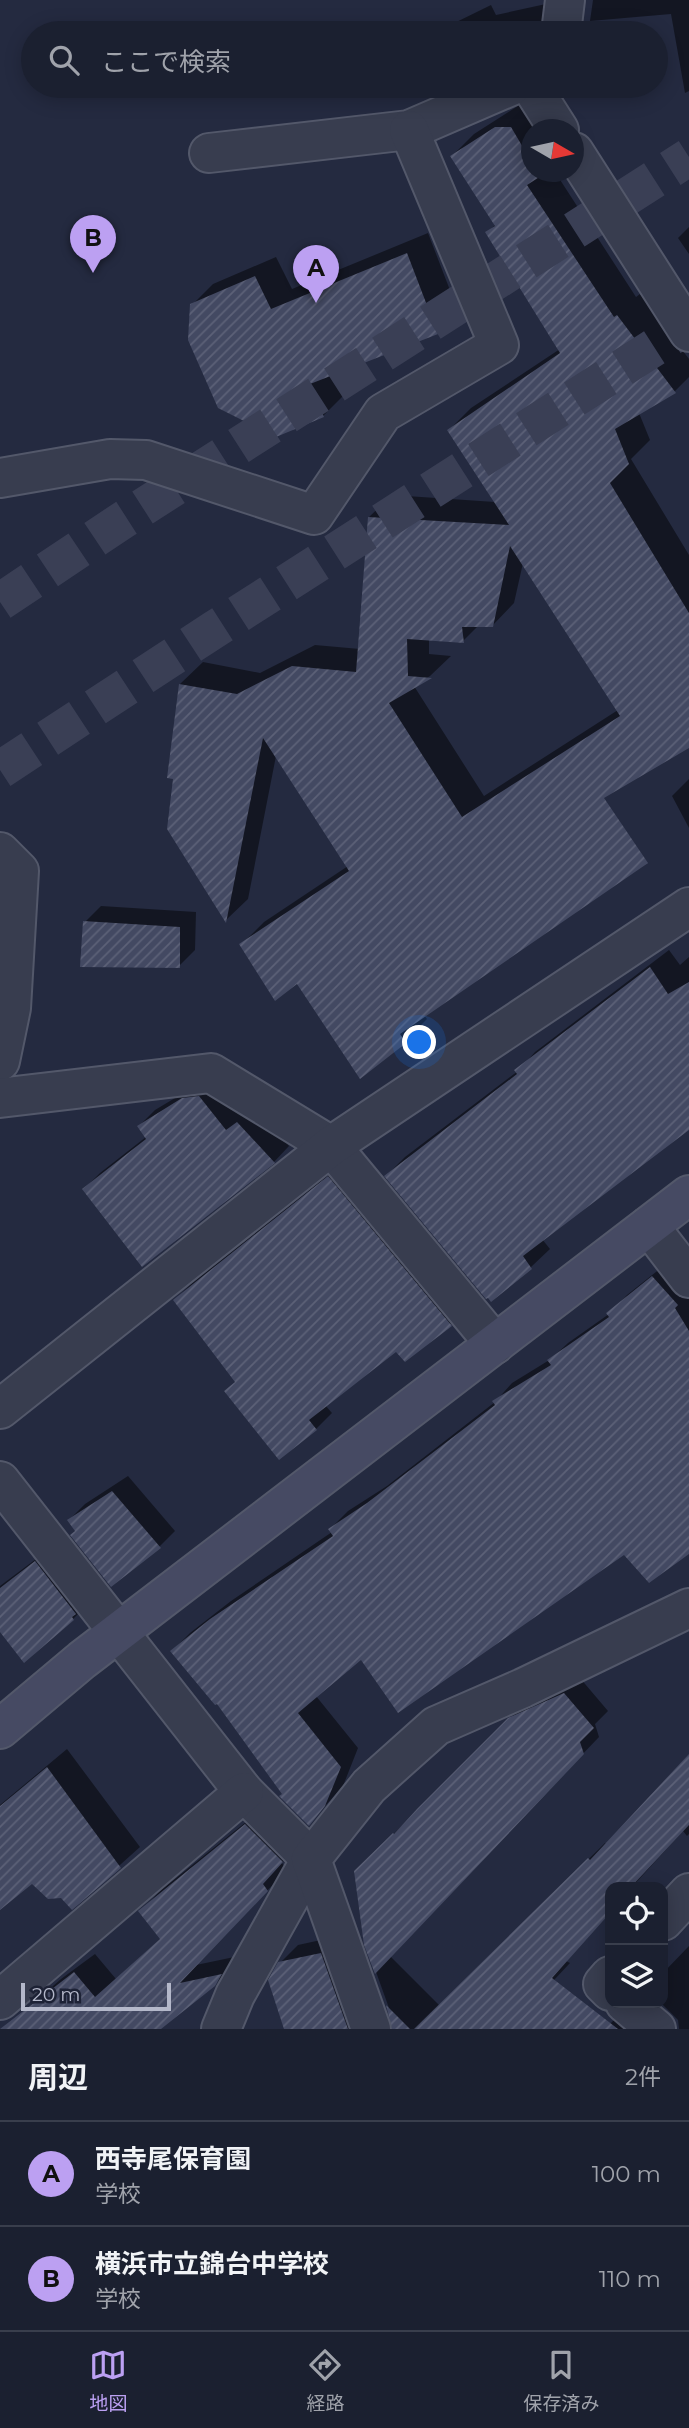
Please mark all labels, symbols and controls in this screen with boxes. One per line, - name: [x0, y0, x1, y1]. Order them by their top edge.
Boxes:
- search box: [21, 21, 668, 98]
- icon: search: [45, 41, 83, 79]
- text: ここで検索: [101, 46, 231, 78]
- north arrow: [521, 119, 584, 182]
- pin: B: [70, 215, 116, 273]
- pin: A: [293, 245, 339, 303]
- your location: [402, 1025, 436, 1059]
- map controls: [605, 1882, 668, 2008]
- button: locate: [605, 1882, 668, 1945]
- button: layers: [605, 1945, 668, 2008]
- scale bar: [21, 1980, 172, 2012]
- text: 20 m: [32, 1983, 80, 2006]
- text: 周辺: [28, 2059, 88, 2096]
- text: 2件: [625, 2063, 661, 2091]
- text: 西寺尾保育園: [95, 2143, 251, 2175]
- text: A: [42, 2160, 60, 2188]
- text: 100 m: [592, 2160, 661, 2188]
- text: 学校: [95, 2180, 141, 2208]
- text: 横浜市立錦台中学校: [95, 2248, 329, 2280]
- text: B: [42, 2265, 60, 2293]
- text: 110 m: [599, 2265, 661, 2293]
- text: 学校: [95, 2285, 141, 2313]
- tab: 地図: [89, 2346, 128, 2415]
- tab: 経路: [306, 2346, 345, 2415]
- tab: 保存済み: [523, 2346, 600, 2415]

